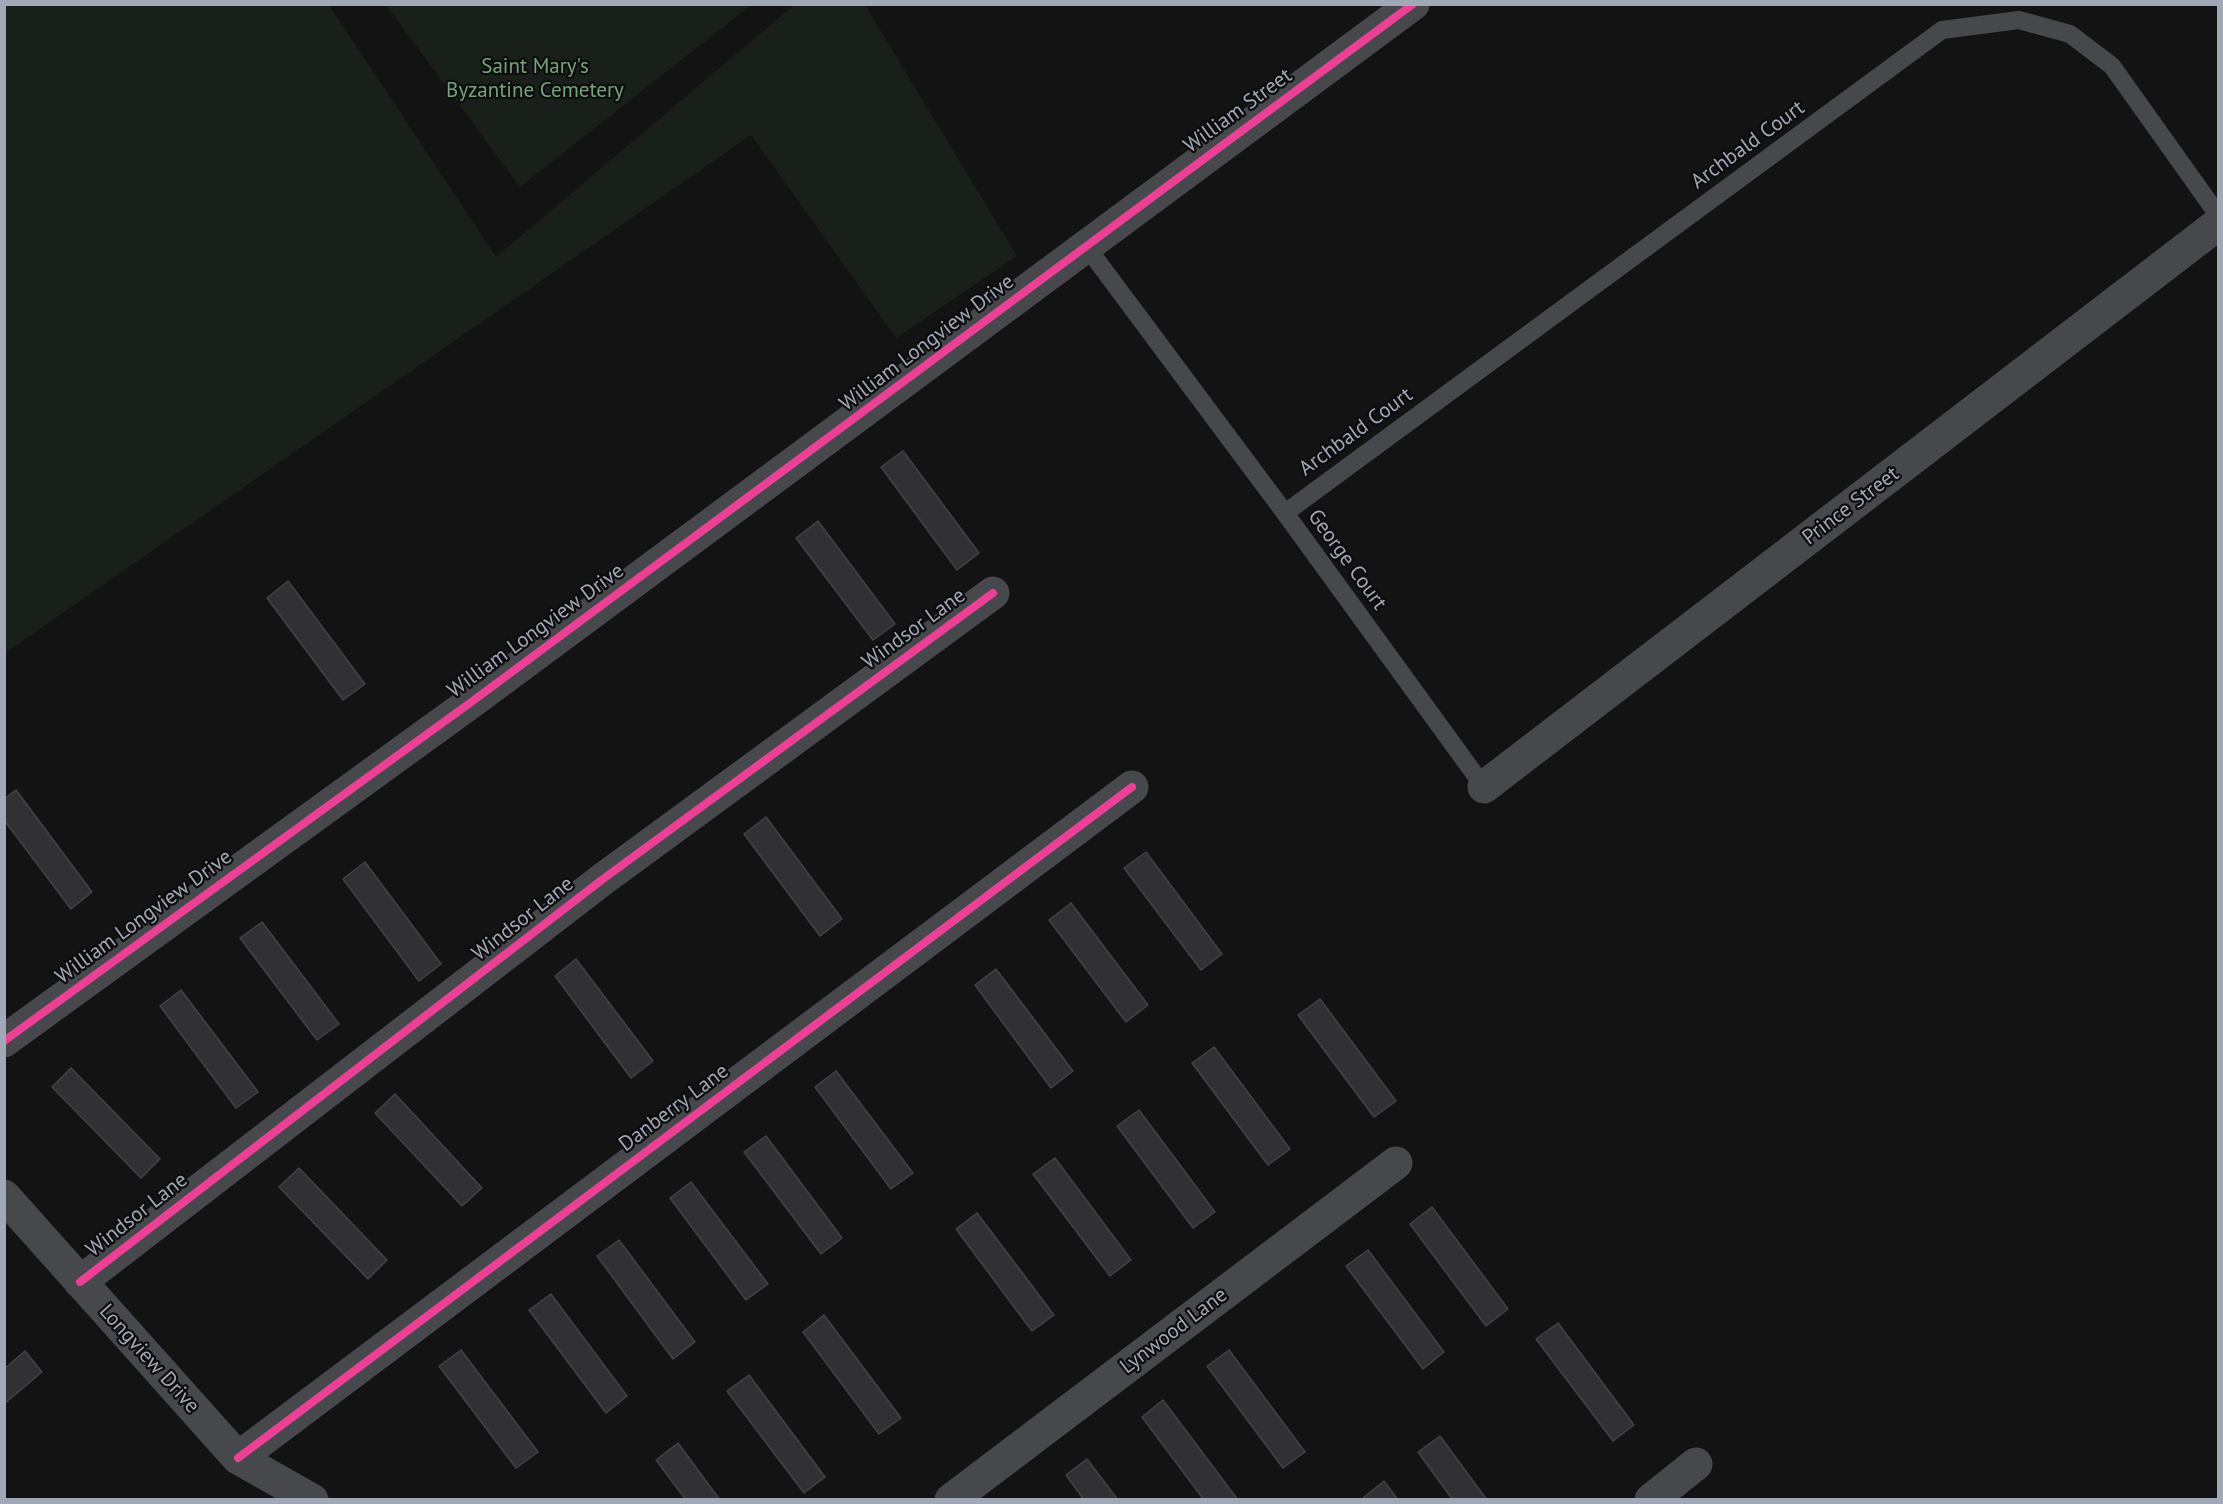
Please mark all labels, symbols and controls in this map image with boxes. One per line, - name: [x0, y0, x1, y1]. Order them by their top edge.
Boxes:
- park label: Saint Mary's Byzantine Cemetery: [446, 54, 624, 104]
- street label: William Street: [1179, 63, 1297, 159]
- street label: Archbald Court: [1686, 95, 1810, 195]
- street label: William Longview Drive: [835, 269, 1019, 417]
- street label: Archbald Court: [1294, 382, 1418, 482]
- street label: Prince Street: [1798, 462, 1904, 550]
- street label: George Court: [1302, 505, 1392, 615]
- street label: William Longview Drive: [443, 559, 629, 703]
- street label: Windsor Lane: [857, 583, 971, 675]
- street label: William Longview Drive: [51, 845, 237, 989]
- street label: Windsor Lane: [467, 872, 579, 966]
- street label: Danberry Lane: [614, 1059, 734, 1157]
- street label: Windsor Lane: [81, 1168, 193, 1262]
- street label: Lynwood Lane: [1115, 1283, 1233, 1379]
- street label: Longview Drive: [93, 1299, 205, 1419]

